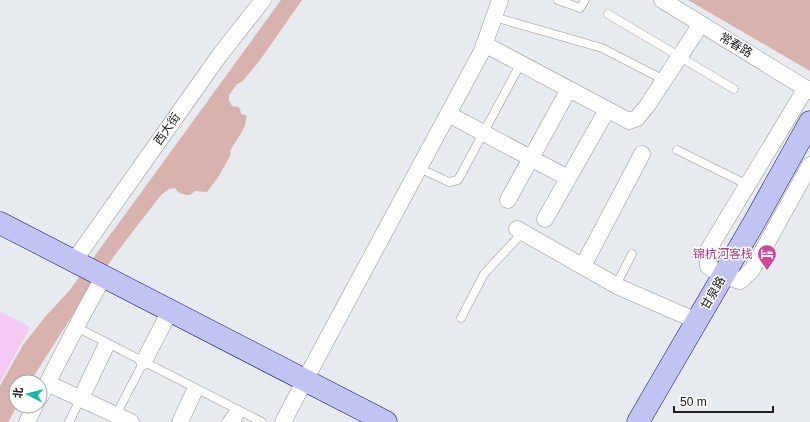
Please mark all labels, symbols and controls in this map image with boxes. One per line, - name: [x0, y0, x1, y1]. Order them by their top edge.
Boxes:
- street label: 常春路: [717, 30, 755, 60]
- street label: 西大街: [151, 110, 183, 148]
- hotel icon: 锦杭河客栈: [756, 243, 778, 271]
- place label: 锦杭河客栈: [693, 247, 753, 261]
- street label: 甘泉路: [698, 274, 728, 312]
- north arrow: [8, 374, 48, 414]
- text: 北: [11, 387, 25, 399]
- scale bar: [674, 388, 773, 414]
- text: 50 m: [680, 395, 707, 409]

